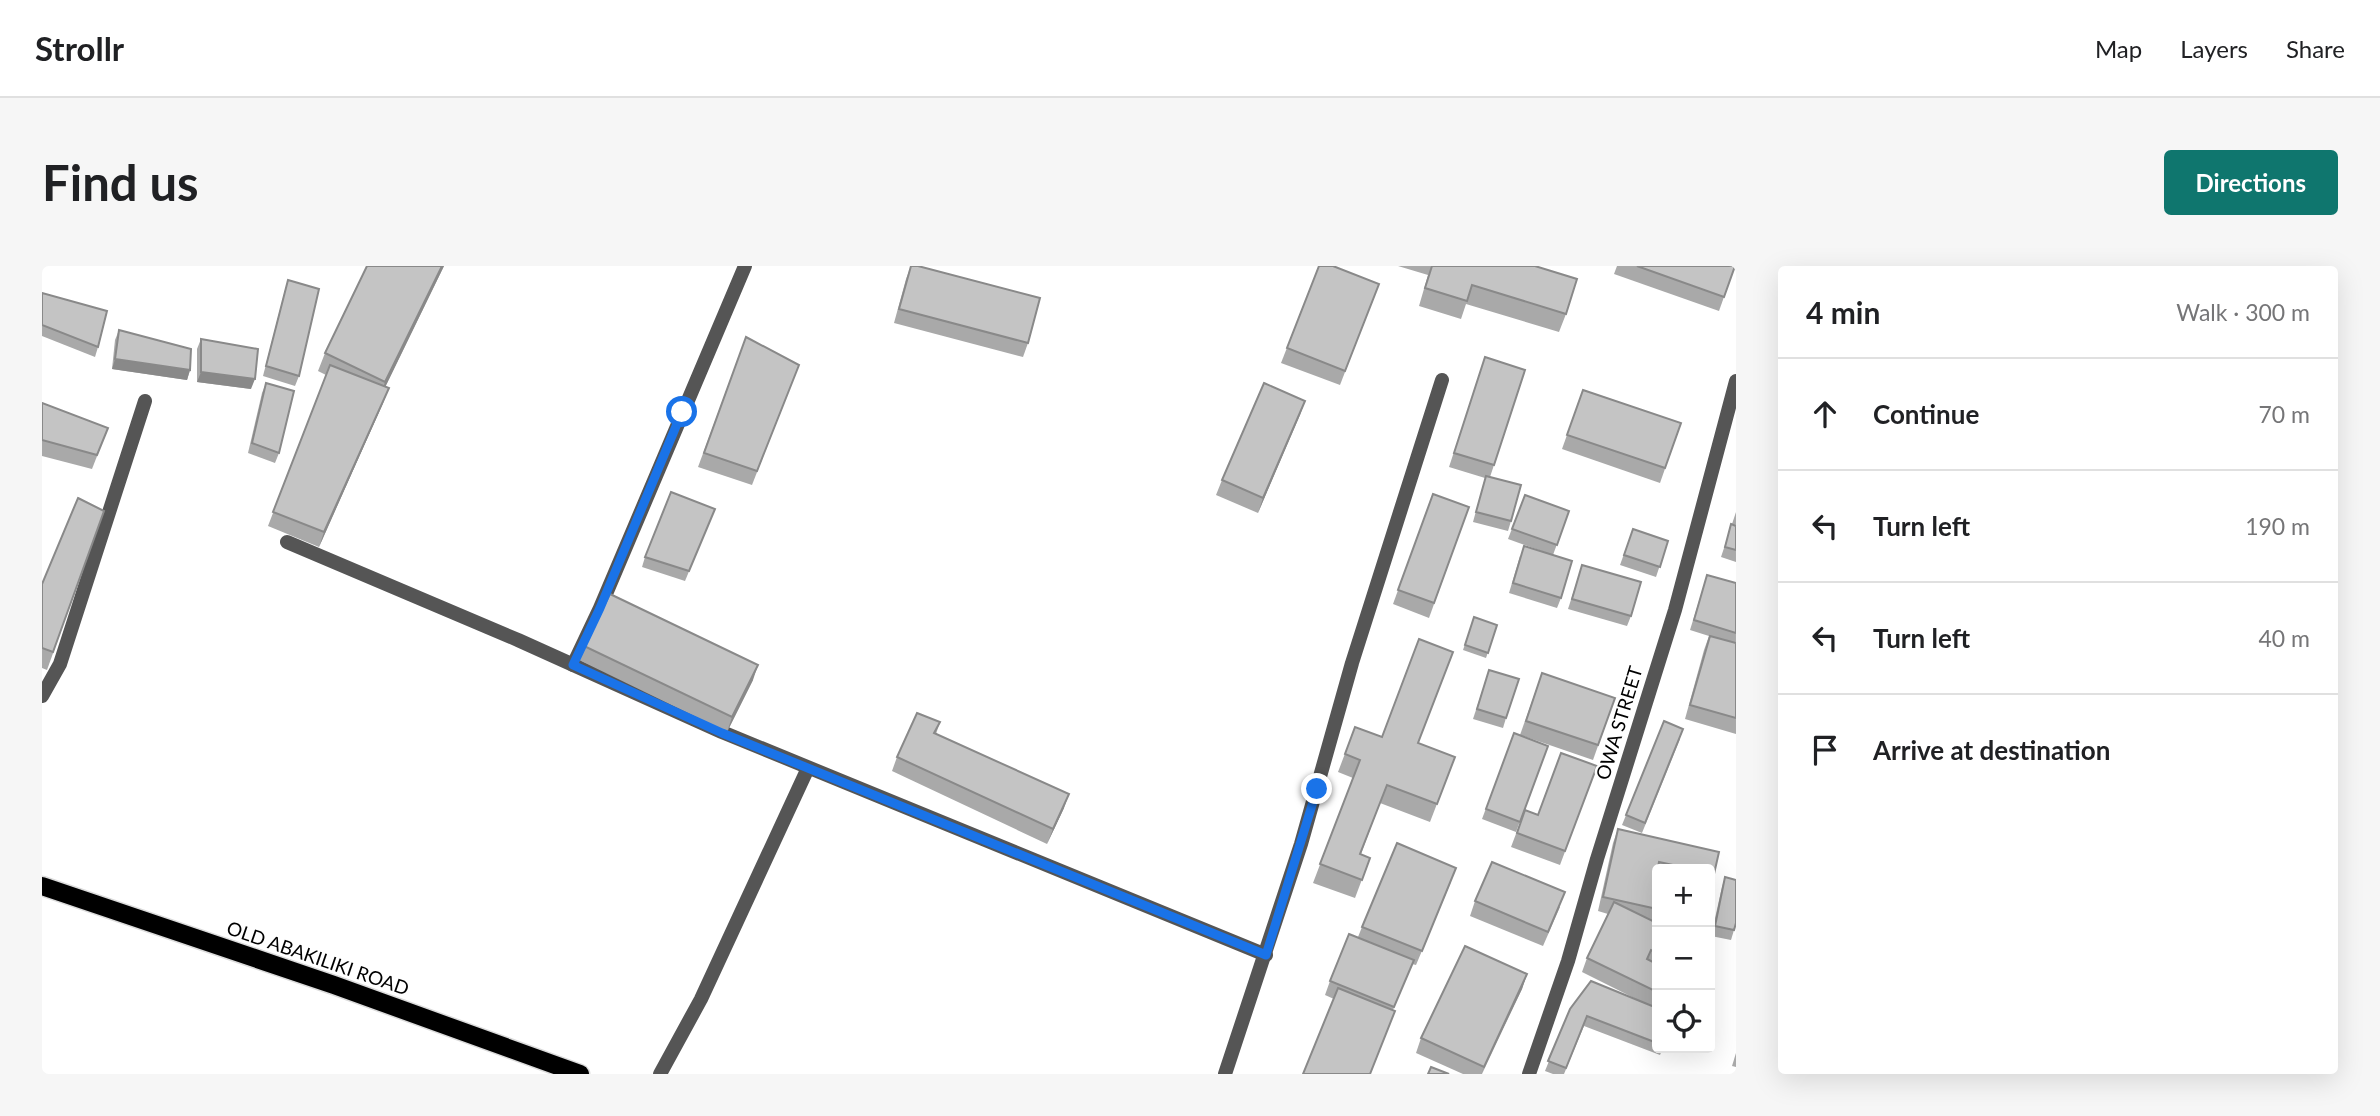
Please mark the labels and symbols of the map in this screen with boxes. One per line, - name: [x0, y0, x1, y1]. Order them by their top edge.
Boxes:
- route start: [666, 396, 697, 427]
- street label: OWA STREET: [1590, 663, 1647, 782]
- route end: [1301, 773, 1332, 804]
- street label: OLD ABAKILIKI ROAD: [224, 916, 412, 1000]

